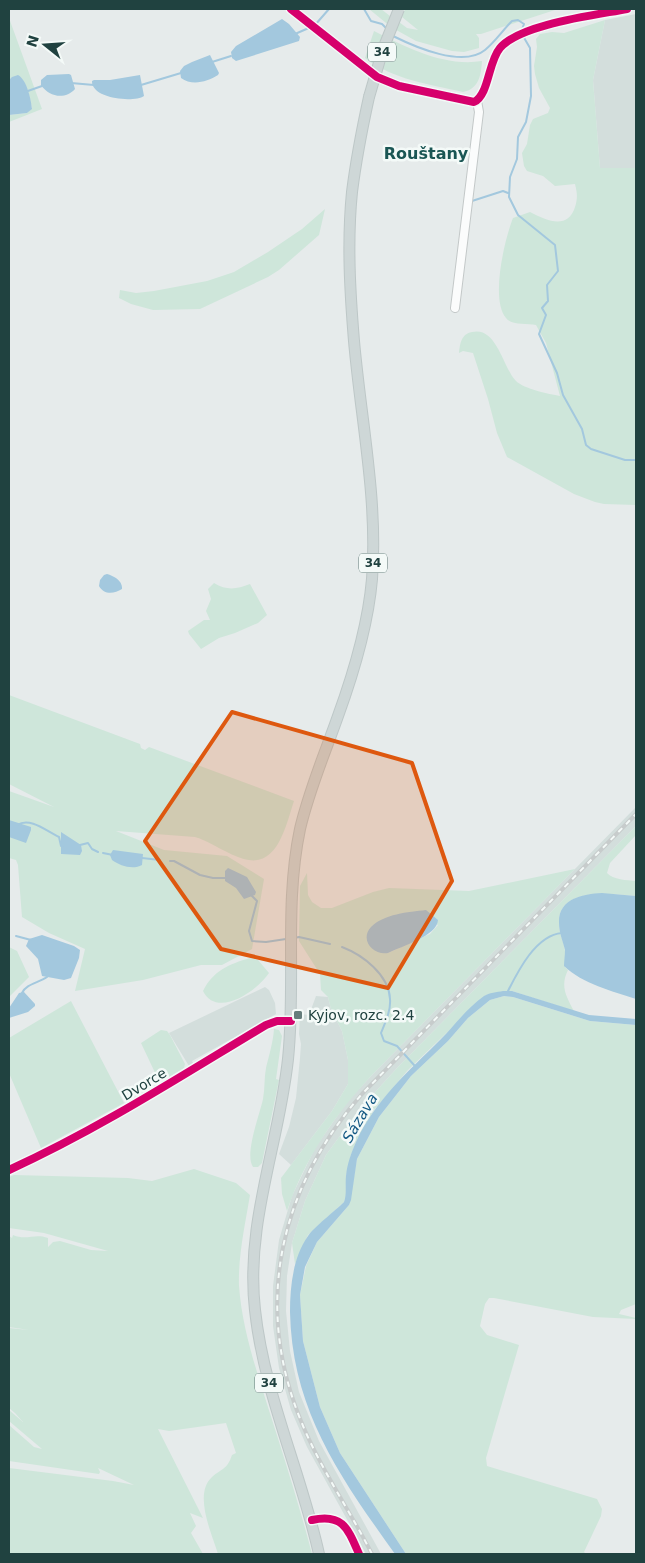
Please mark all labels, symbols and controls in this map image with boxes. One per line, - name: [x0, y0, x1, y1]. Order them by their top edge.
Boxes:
- north arrow: [20, 20, 70, 70]
- text: N: [23, 33, 42, 49]
- road number: 34: [368, 42, 396, 62]
- district label: Rouštany: [384, 144, 469, 163]
- road number: 34: [359, 554, 387, 572]
- place label: Kyjov, rozc. 2.4: [308, 1007, 414, 1023]
- marker: Kyjov, rozc. 2.4: [292, 1009, 304, 1021]
- street label: Dvorce: [119, 1064, 169, 1104]
- water label: Sázava: [338, 1090, 382, 1146]
- road number: 34: [255, 1374, 283, 1392]

